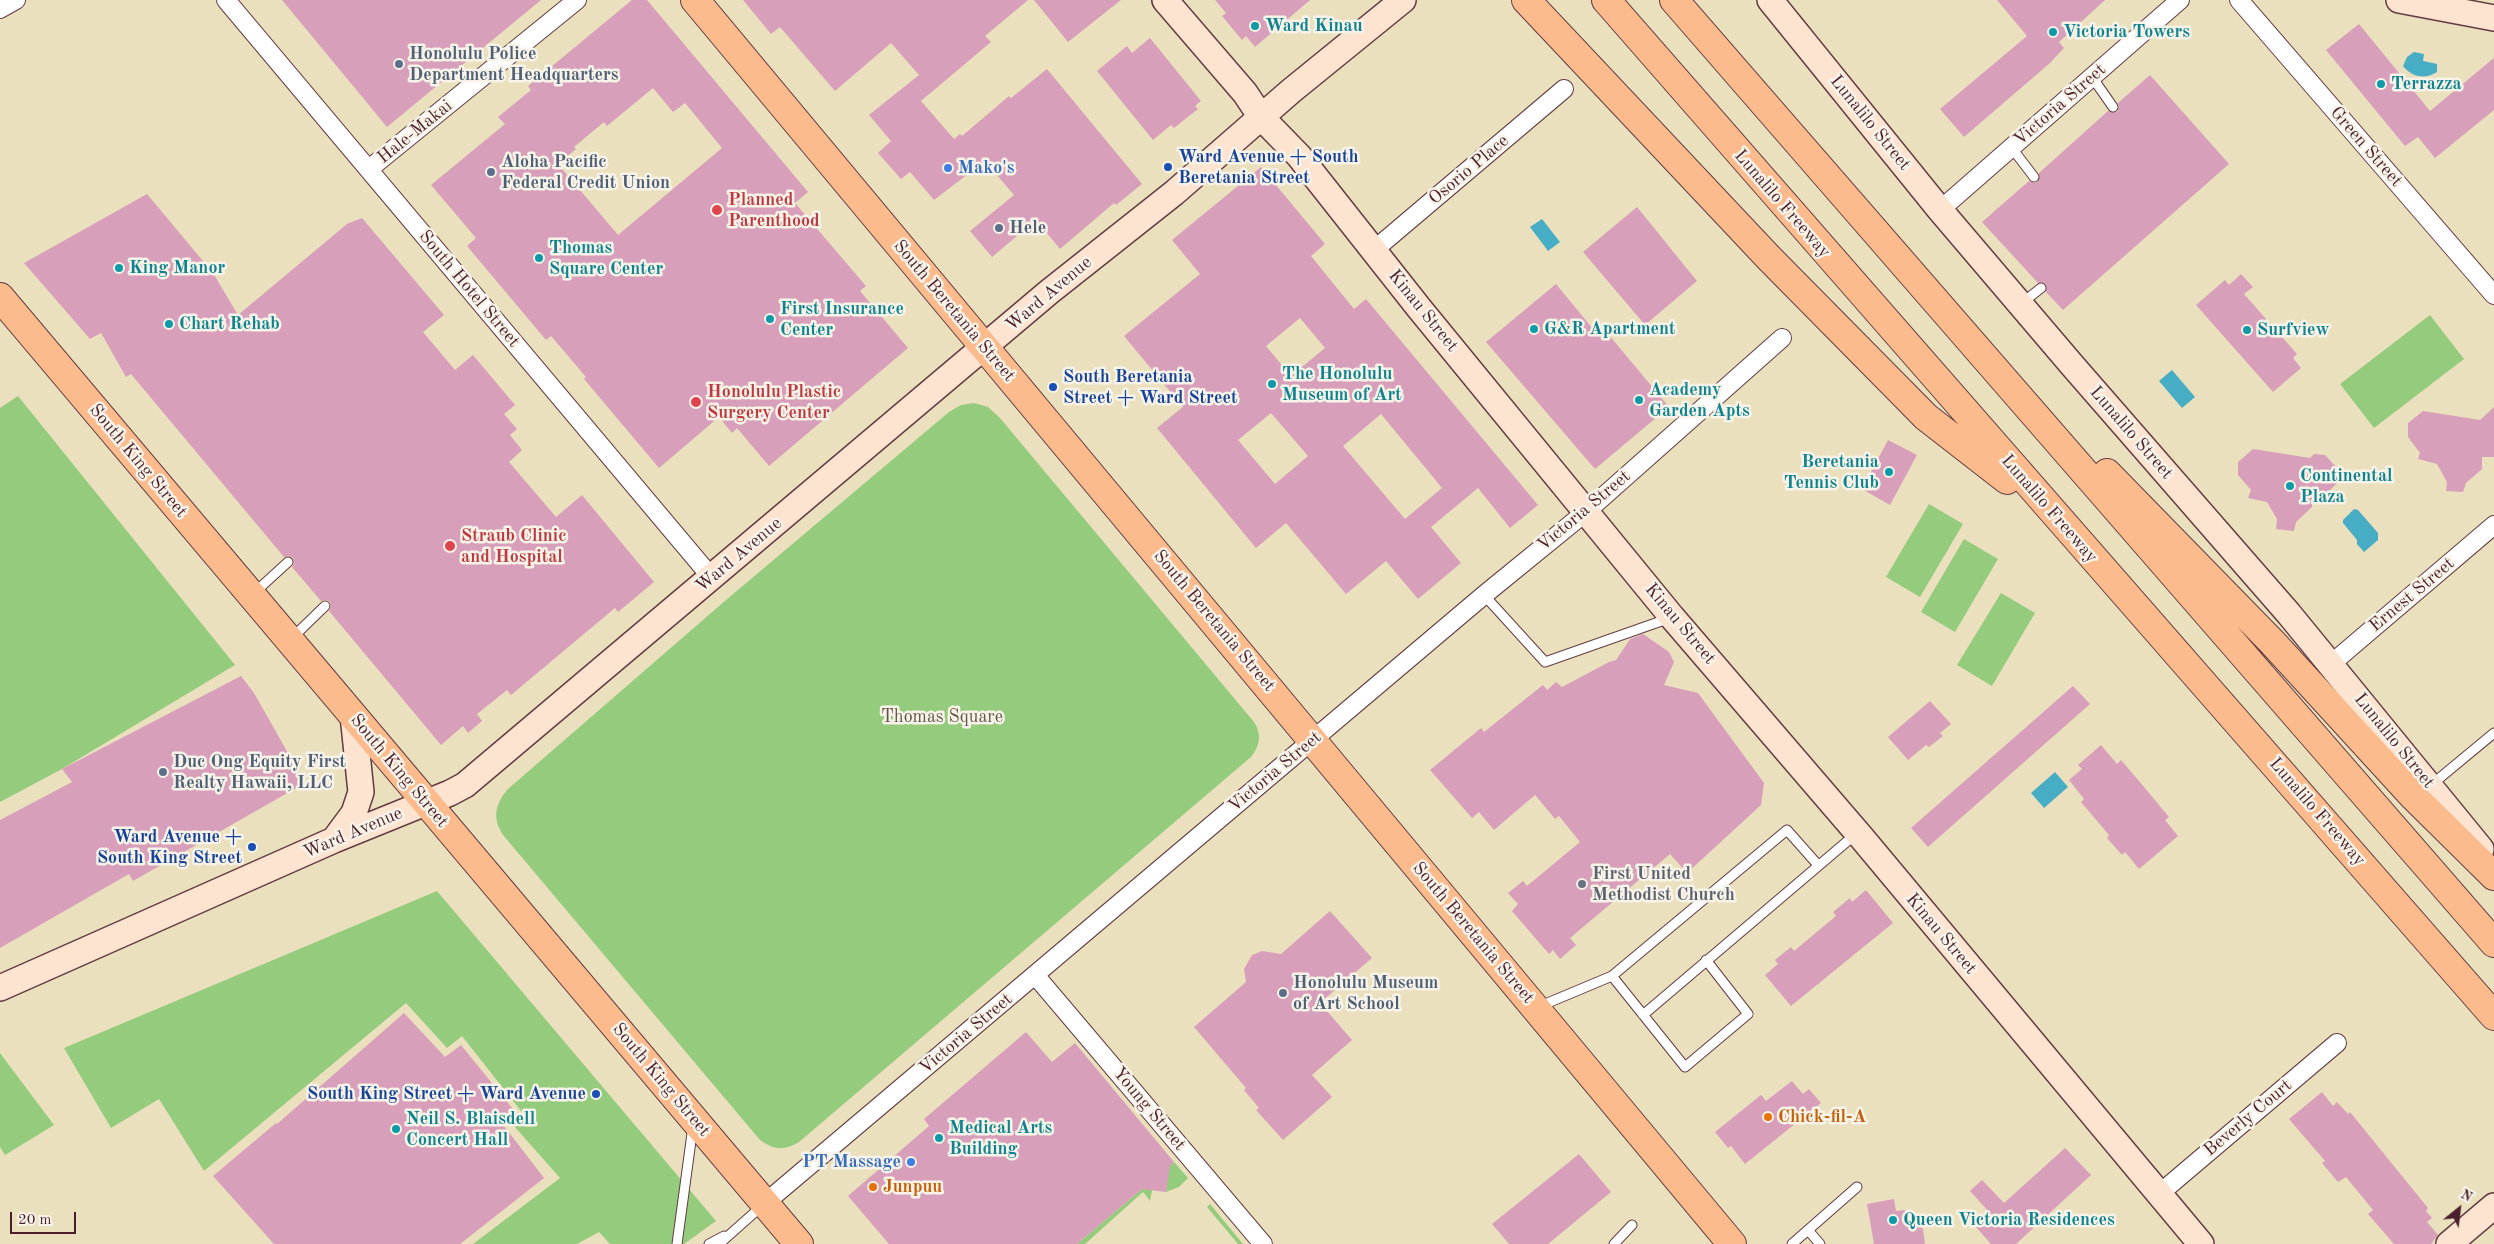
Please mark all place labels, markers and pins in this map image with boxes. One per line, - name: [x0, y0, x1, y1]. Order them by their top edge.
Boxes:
- place label: Ward Kinau: [1265, 15, 1363, 37]
- marker: Ward Kinau: [1249, 20, 1261, 32]
- place label: Victoria Towers: [2063, 21, 2190, 43]
- marker: Victoria Towers: [2047, 26, 2059, 38]
- place label: Honolulu Police Department Headquarters: [409, 43, 618, 86]
- marker: Honolulu Police Department Headquarters: [393, 58, 405, 70]
- place label: Terrazza: [2391, 73, 2462, 95]
- marker: Terrazza: [2375, 78, 2387, 90]
- place label: Ward Avenue + South Beretania Street: [1178, 146, 1359, 188]
- place label: Aloha Pacific Federal Credit Union: [501, 151, 670, 193]
- place label: Mako's: [958, 157, 1014, 179]
- marker: Ward Avenue + South Beretania Street: [1162, 161, 1174, 173]
- marker: Mako's: [942, 162, 954, 174]
- marker: Aloha Pacific Federal Credit Union: [485, 166, 497, 178]
- place label: Planned Parenthood: [728, 189, 820, 232]
- marker: Planned Parenthood: [710, 203, 724, 217]
- place label: Hele: [1009, 217, 1046, 239]
- marker: Hele: [993, 222, 1005, 234]
- place label: Thomas Square Center: [549, 237, 663, 280]
- marker: Thomas Square Center: [533, 252, 545, 264]
- place label: King Manor: [129, 257, 225, 279]
- marker: King Manor: [113, 262, 125, 274]
- place label: First Insurance Center: [780, 298, 904, 340]
- place label: Chart Rehab: [179, 313, 280, 335]
- marker: First Insurance Center: [764, 313, 776, 325]
- marker: Chart Rehab: [163, 318, 175, 330]
- place label: G&R Apartment: [1544, 318, 1676, 340]
- place label: Surfview: [2257, 319, 2330, 341]
- marker: G&R Apartment: [1528, 323, 1540, 335]
- marker: Surfview: [2241, 324, 2253, 336]
- place label: The Honolulu Museum of Art: [1282, 363, 1402, 406]
- place label: South Beretania Street + Ward Street: [1063, 366, 1237, 408]
- marker: The Honolulu Museum of Art: [1266, 378, 1278, 390]
- place label: Academy Garden Apts: [1649, 379, 1750, 422]
- place label: Honolulu Plastic Surgery Center: [707, 381, 841, 424]
- marker: South Beretania Street + Ward Street: [1047, 381, 1059, 393]
- marker: Academy Garden Apts: [1633, 394, 1645, 406]
- marker: Honolulu Plastic Surgery Center: [689, 395, 703, 409]
- place label: Beretania Tennis Club: [1784, 451, 1879, 494]
- place label: Continental Plaza: [2300, 465, 2393, 508]
- marker: Beretania Tennis Club: [1883, 466, 1895, 478]
- marker: Continental Plaza: [2284, 480, 2296, 492]
- place label: Straub Clinic and Hospital: [461, 525, 567, 568]
- marker: Straub Clinic and Hospital: [443, 539, 457, 553]
- place label: Duc Ong Equity First Realty Hawaii, LLC: [173, 751, 346, 794]
- marker: Duc Ong Equity First Realty Hawaii, LLC: [157, 766, 169, 778]
- place label: Ward Avenue + South King Street: [97, 826, 242, 869]
- marker: Ward Avenue + South King Street: [246, 841, 258, 853]
- place label: First United Methodist Church: [1592, 863, 1735, 906]
- marker: First United Methodist Church: [1576, 878, 1588, 890]
- place label: Honolulu Museum of Art School: [1293, 972, 1438, 1014]
- marker: Honolulu Museum of Art School: [1277, 987, 1289, 999]
- place label: South King Street + Ward Avenue: [307, 1083, 586, 1105]
- marker: South King Street + Ward Avenue: [590, 1088, 602, 1100]
- place label: Chick-fil-A: [1778, 1106, 1866, 1128]
- place label: Neil S. Blaisdell Concert Hall: [406, 1108, 535, 1150]
- marker: Chick-fil-A: [1762, 1111, 1774, 1123]
- place label: Medical Arts Building: [949, 1117, 1052, 1160]
- marker: Neil S. Blaisdell Concert Hall: [390, 1123, 402, 1135]
- marker: Medical Arts Building: [933, 1132, 945, 1144]
- place label: PT Massage: [802, 1151, 901, 1173]
- marker: PT Massage: [905, 1156, 917, 1168]
- place label: Junpuu: [883, 1176, 942, 1198]
- marker: Junpuu: [867, 1181, 879, 1193]
- place label: Queen Victoria Residences: [1903, 1209, 2115, 1231]
- marker: Queen Victoria Residences: [1887, 1214, 1899, 1226]

